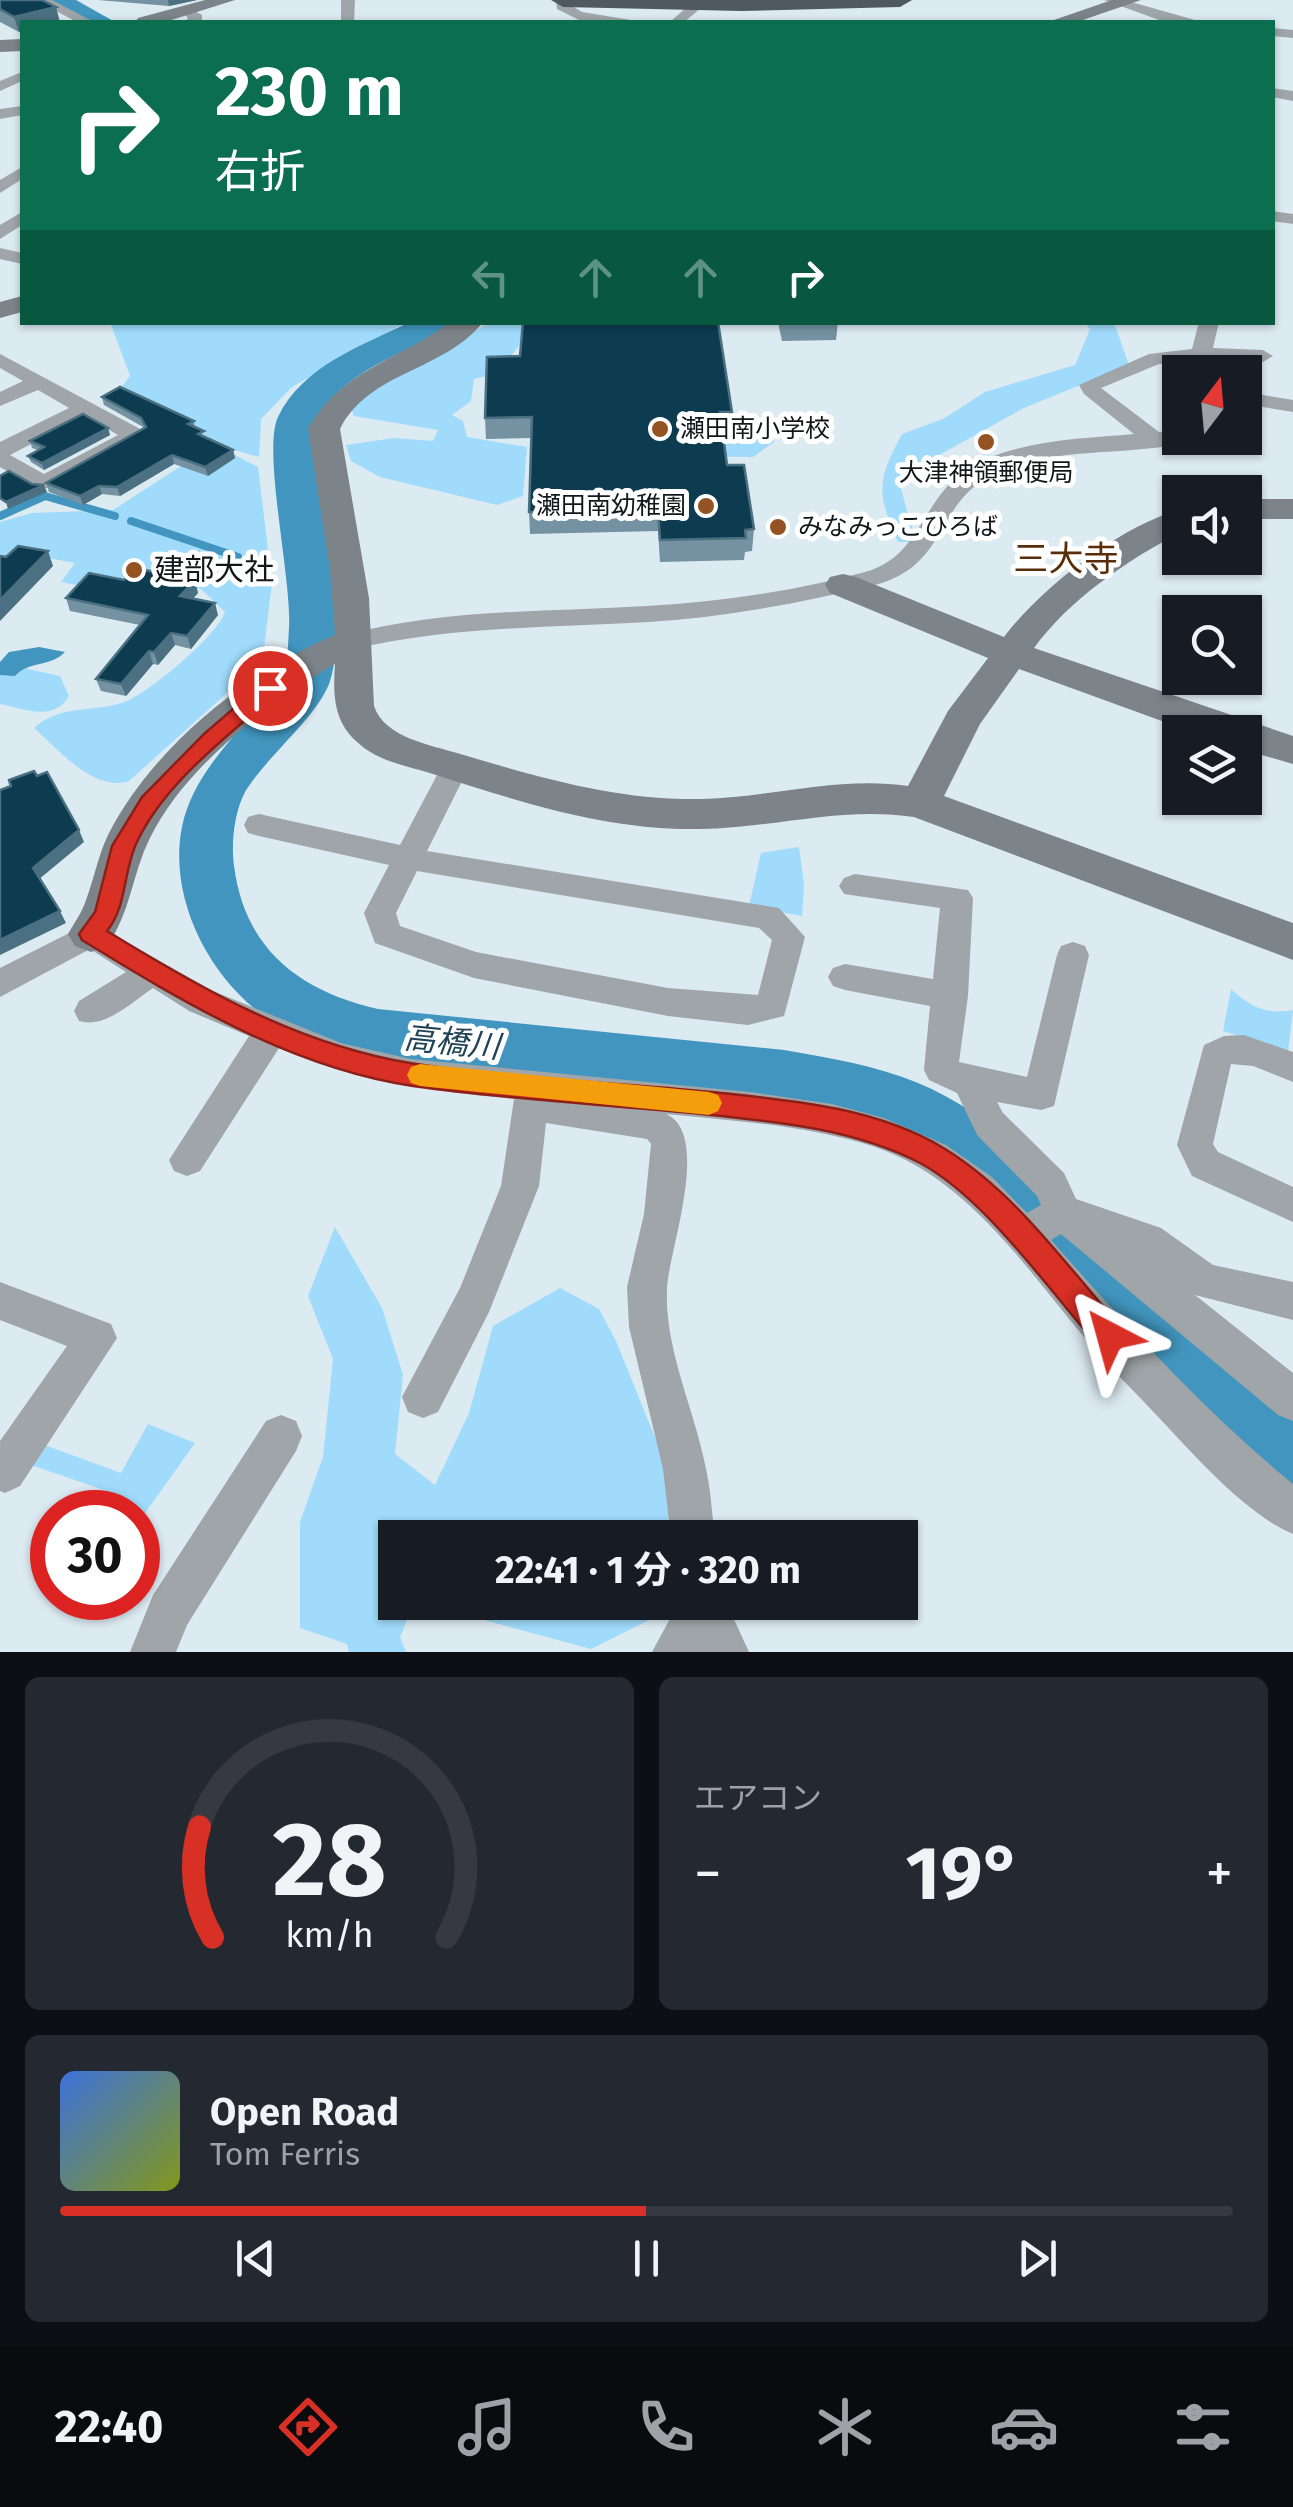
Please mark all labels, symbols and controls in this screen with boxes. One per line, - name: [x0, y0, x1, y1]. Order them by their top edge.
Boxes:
- text: 230 m: [215, 50, 404, 134]
- icon: right: [50, 60, 180, 190]
- text: 右折: [215, 145, 305, 199]
- icon: left: [463, 250, 518, 305]
- icon: ahead: [568, 250, 623, 305]
- icon: ahead: [673, 250, 728, 305]
- icon: right: [778, 250, 833, 305]
- north arrow: [1162, 355, 1262, 455]
- map controls: [1162, 355, 1262, 815]
- place label: 瀬田南小学校: [680, 414, 830, 444]
- marker: 瀬田南小学校: [649, 418, 671, 440]
- marker: 大津神領郵便局: [975, 431, 997, 453]
- place label: 大津神領郵便局: [898, 458, 1074, 488]
- button: sound: [1162, 475, 1262, 575]
- place label: 瀬田南幼稚園: [536, 491, 686, 521]
- marker: 瀬田南幼稚園: [695, 495, 717, 517]
- place label: みなみっこひろば: [798, 512, 998, 542]
- marker: みなみっこひろば: [767, 516, 789, 538]
- district label: 三大寺: [1013, 538, 1119, 580]
- place label: 建部大社: [154, 552, 274, 588]
- marker: 建部大社: [123, 559, 145, 581]
- button: search: [1162, 595, 1262, 695]
- pin: [228, 646, 313, 731]
- icon: arrive: [243, 661, 298, 716]
- button: layers: [1162, 715, 1262, 815]
- water label: 高橋川: [402, 1018, 505, 1066]
- position arrow: [1058, 1284, 1162, 1388]
- speed limit sign: 30: [30, 1490, 160, 1620]
- text: 22:41 · 1 分 · 320 m: [495, 1547, 801, 1593]
- text: エアコン: [694, 1779, 822, 1817]
- text: 28: [272, 1798, 387, 1923]
- text: 19°: [906, 1829, 1021, 1919]
- text: −: [694, 1841, 722, 1907]
- text: +: [1206, 1841, 1233, 1907]
- text: km/h: [285, 1914, 374, 1956]
- text: Open Road: [210, 2089, 399, 2135]
- text: Tom Ferris: [210, 2135, 360, 2173]
- icon: previous: [228, 2231, 283, 2286]
- icon: pause: [619, 2231, 674, 2286]
- icon: next: [1010, 2231, 1065, 2286]
- icon: directions: [273, 2392, 343, 2462]
- icon: music: [452, 2392, 522, 2462]
- icon: phone: [631, 2392, 701, 2462]
- icon: climate: [810, 2392, 880, 2462]
- icon: car: [989, 2392, 1059, 2462]
- icon: filters: [1168, 2392, 1238, 2462]
- text: 22:40: [55, 2400, 163, 2454]

